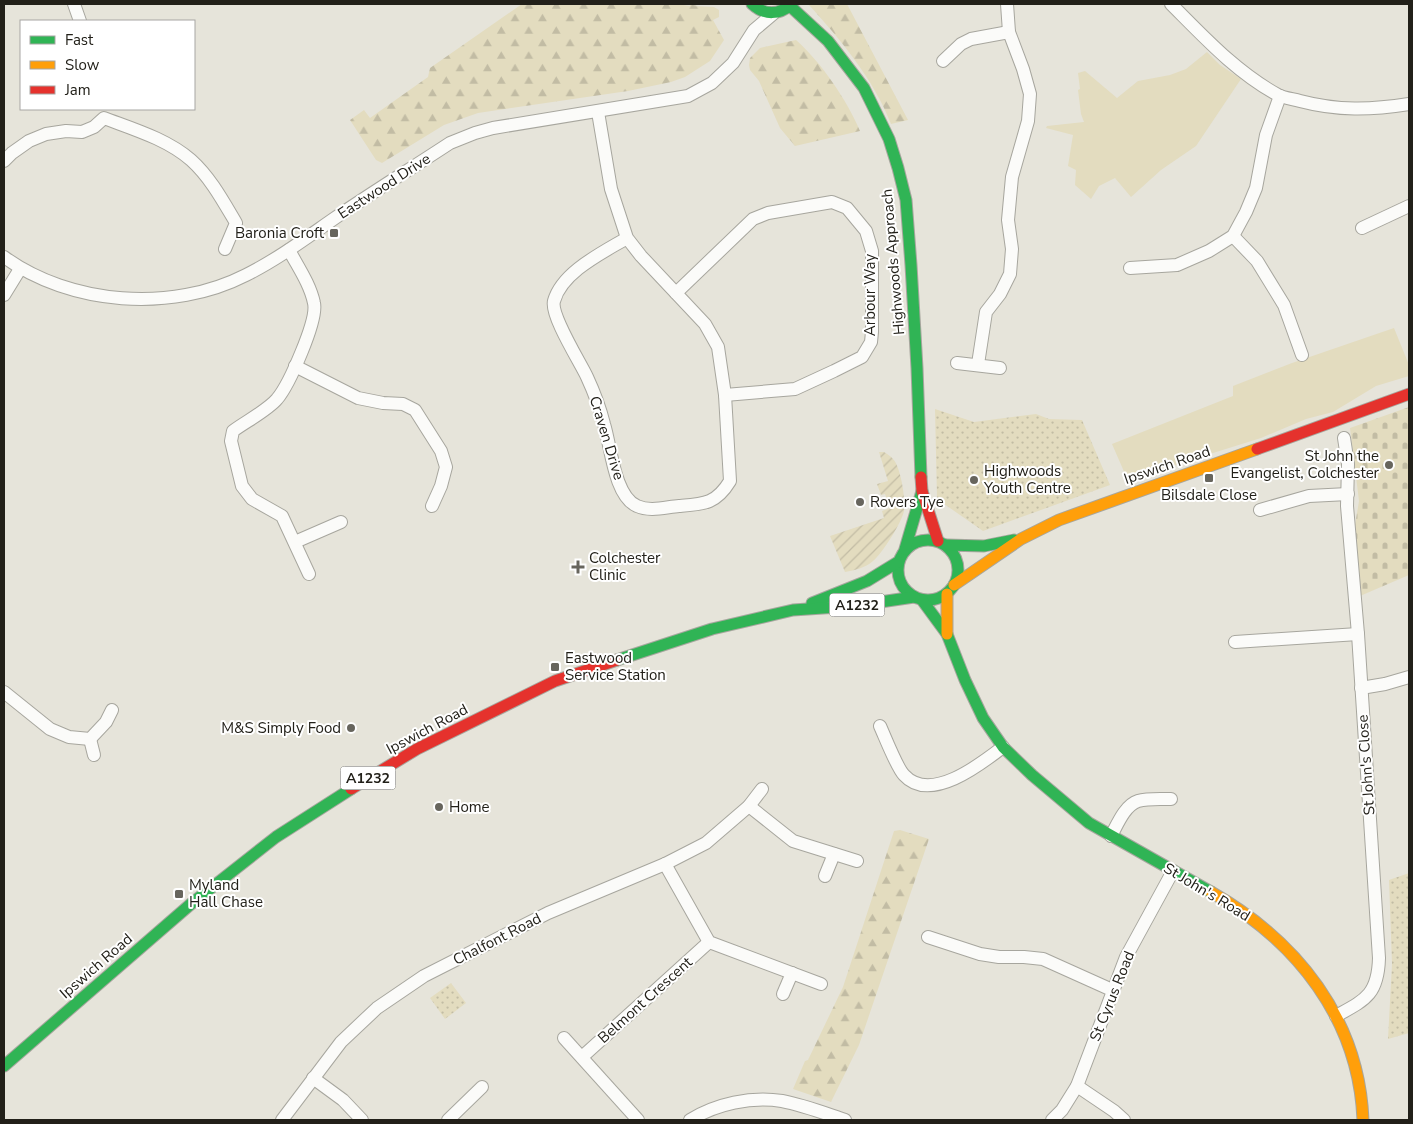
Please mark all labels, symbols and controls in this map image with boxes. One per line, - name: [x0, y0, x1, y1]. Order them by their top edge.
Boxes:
- legend: [20, 20, 195, 110]
- text: Fast: [65, 30, 94, 50]
- text: Slow: [65, 55, 100, 75]
- text: Jam: [64, 80, 91, 100]
- street label: Eastwood Drive: [334, 149, 434, 223]
- street label: Highwoods Approach: [877, 188, 909, 336]
- place label: Baronia Croft: [235, 223, 325, 243]
- marker: Baronia Croft: [328, 227, 340, 239]
- street label: Arbour Way: [860, 254, 880, 336]
- street label: Craven Drive: [585, 394, 629, 482]
- street label: Ipswich Road: [1121, 441, 1213, 489]
- place label: St John the Evangelist, Colchester: [1230, 446, 1380, 483]
- marker: St John the Evangelist, Colchester: [1383, 459, 1395, 471]
- place label: Highwoods Youth Centre: [983, 461, 1071, 498]
- marker: Bilsdale Close: [1203, 472, 1215, 484]
- marker: Highwoods Youth Centre: [968, 474, 980, 486]
- place label: Bilsdale Close: [1161, 485, 1257, 505]
- place label: Rovers Tye: [870, 492, 944, 512]
- marker: Rovers Tye: [854, 496, 866, 508]
- place label: Colchester Clinic: [589, 548, 661, 585]
- marker: Colchester Clinic: [571, 560, 585, 574]
- road number: A1232: [830, 594, 884, 616]
- place label: Eastwood Service Station: [565, 648, 666, 685]
- marker: Eastwood Service Station: [549, 661, 561, 673]
- street label: Ipswich Road: [383, 699, 471, 759]
- street label: St John's Close: [1353, 714, 1379, 816]
- place label: M&S Simply Food: [221, 718, 341, 738]
- marker: M&S Simply Food: [345, 722, 357, 734]
- road number: A1232: [340, 766, 396, 790]
- place label: Home: [449, 797, 490, 817]
- marker: Home: [433, 801, 445, 813]
- street label: St John's Road: [1160, 858, 1254, 926]
- place label: Myland Hall Chase: [189, 875, 263, 912]
- marker: Myland Hall Chase: [173, 888, 185, 900]
- street label: Chalfont Road: [449, 908, 545, 970]
- street label: Ipswich Road: [55, 929, 137, 1003]
- street label: St Cyrus Road: [1085, 948, 1139, 1044]
- street label: Belmont Crescent: [594, 952, 697, 1048]

